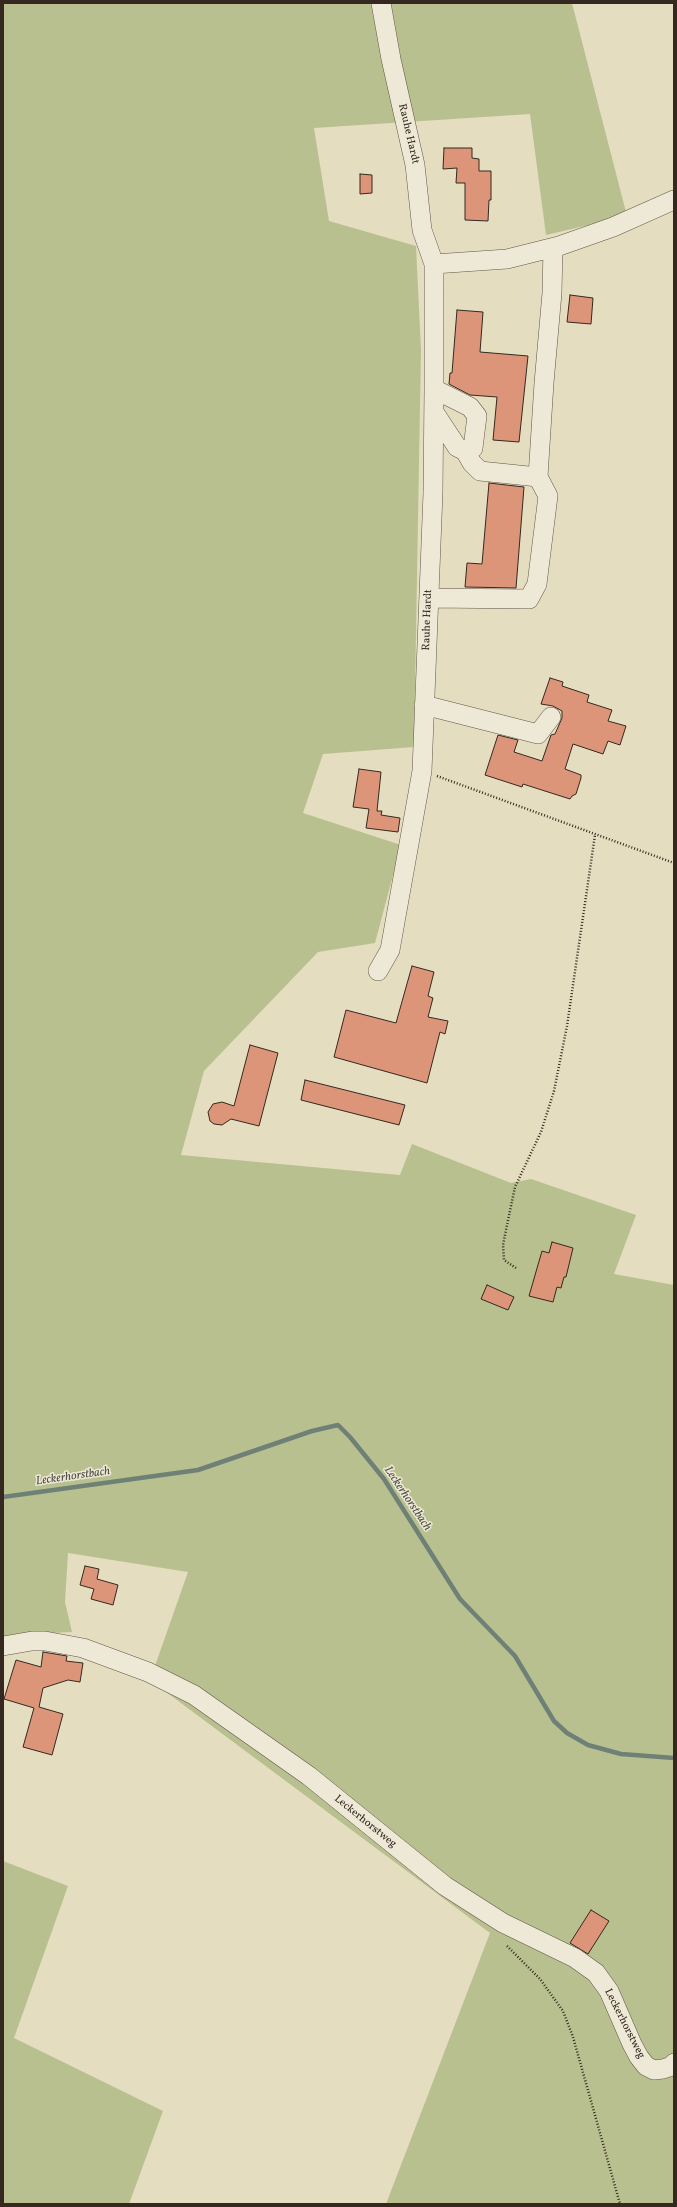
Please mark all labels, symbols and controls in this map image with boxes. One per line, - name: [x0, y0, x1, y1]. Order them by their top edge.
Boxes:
- street label: Rauhe Hardt: [395, 102, 421, 166]
- street label: Rauhe Hardt: [420, 589, 436, 651]
- water label: Leckerhorstbach: [380, 1464, 434, 1534]
- water label: Leckerhorstbach: [35, 1465, 111, 1489]
- street label: Leckerhorstweg: [331, 1793, 399, 1851]
- street label: Leckerhorstweg: [601, 1987, 647, 2061]

